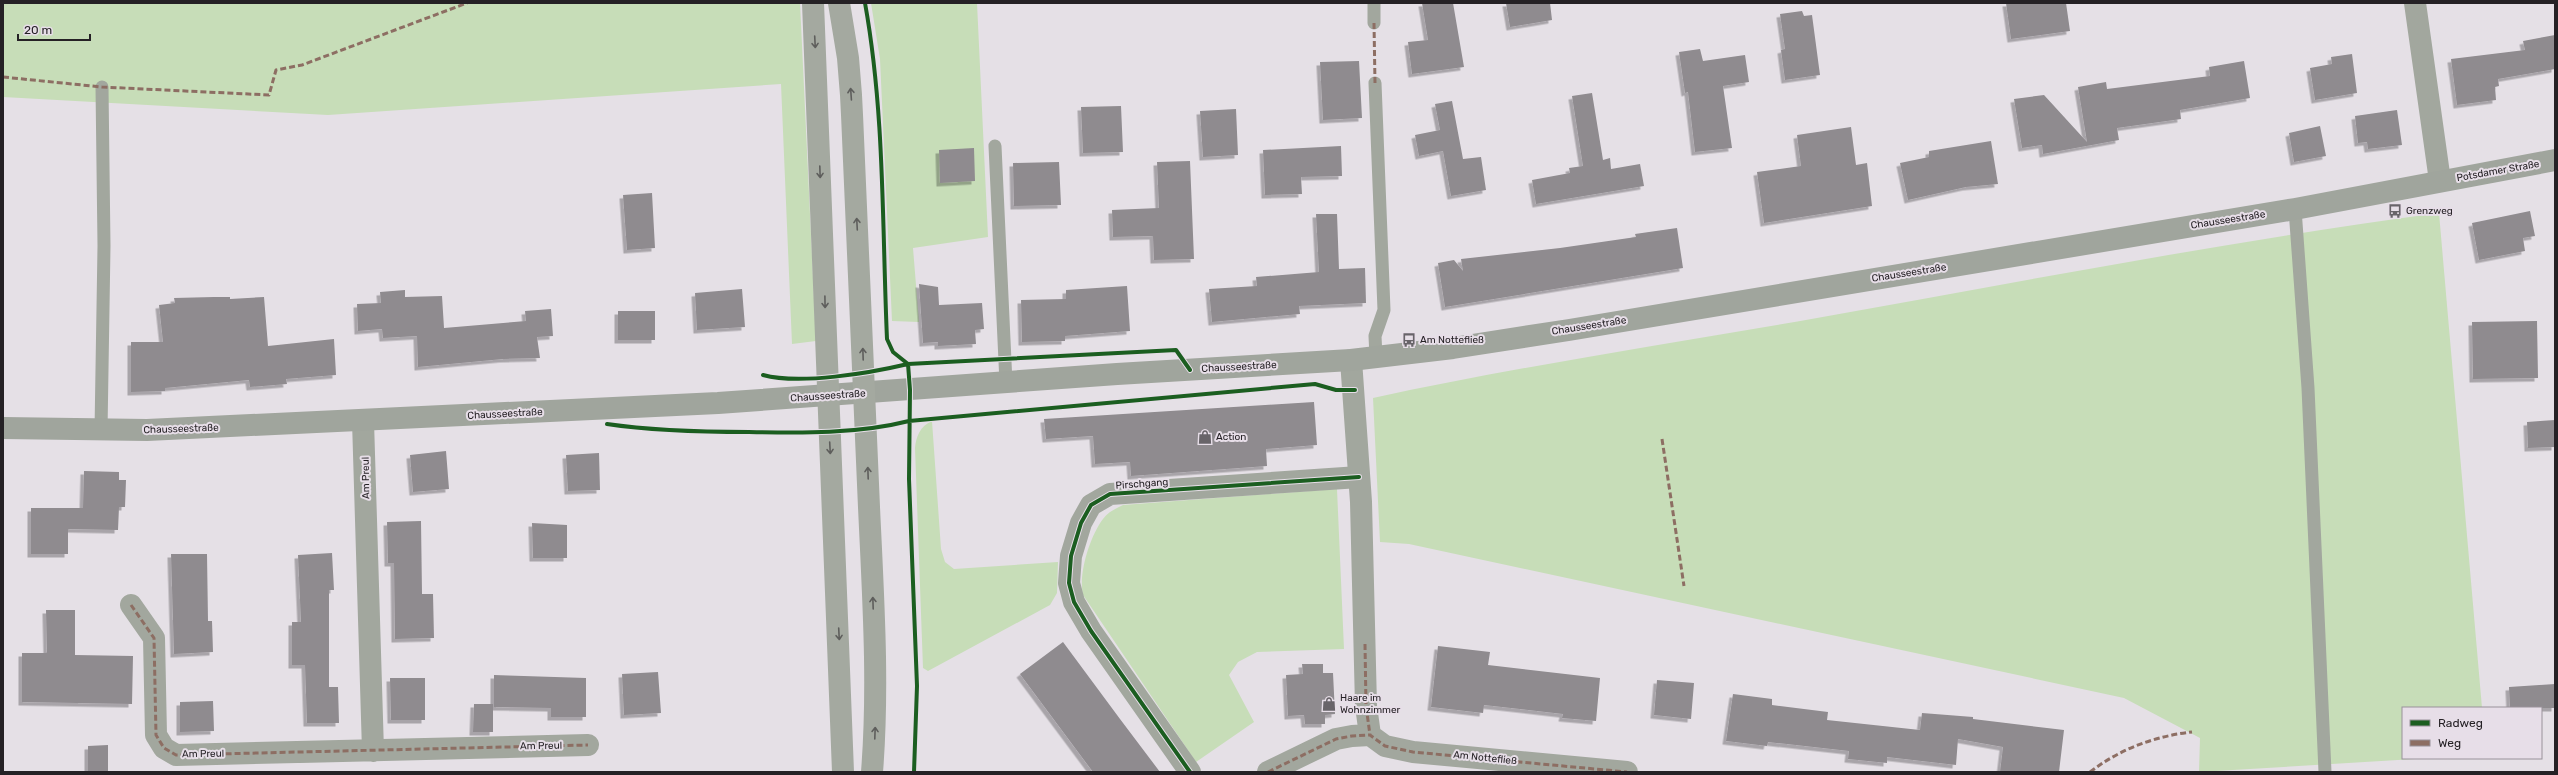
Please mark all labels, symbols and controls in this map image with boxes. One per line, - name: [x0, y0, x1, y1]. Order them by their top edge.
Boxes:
- scale bar: [18, 16, 90, 42]
- text: 20 m: [24, 23, 52, 37]
- one-way arrow: [811, 35, 819, 48]
- one-way arrow: [847, 88, 854, 101]
- street label: Potsdamer Straße: [2456, 158, 2541, 184]
- one-way arrow: [817, 165, 824, 178]
- bus stop icon: Grenzweg: [2387, 203, 2403, 219]
- place label: Grenzweg: [2406, 205, 2453, 217]
- street label: Chausseestraße: [2190, 208, 2267, 232]
- one-way arrow: [854, 218, 861, 231]
- street label: Chausseestraße: [1871, 261, 1948, 285]
- one-way arrow: [821, 295, 829, 308]
- street label: Chausseestraße: [1551, 314, 1628, 338]
- bus stop icon: Am Nottefließ: [1401, 332, 1417, 348]
- place label: Am Nottefließ: [1420, 334, 1484, 346]
- one-way arrow: [859, 348, 867, 361]
- street label: Chausseestraße: [1201, 359, 1277, 375]
- street label: Chausseestraße: [790, 387, 866, 405]
- street label: Chausseestraße: [467, 406, 543, 422]
- street label: Chausseestraße: [143, 422, 219, 436]
- shop icon: Action: [1197, 429, 1213, 445]
- place label: Action: [1216, 431, 1246, 443]
- one-way arrow: [826, 441, 833, 454]
- street label: Am Preul: [360, 457, 372, 499]
- one-way arrow: [864, 467, 872, 480]
- street label: Pirschgang: [1115, 476, 1169, 492]
- one-way arrow: [869, 597, 877, 610]
- one-way arrow: [835, 627, 843, 640]
- place label: Haare im Wohnzimmer: [1340, 692, 1401, 716]
- shop icon: Haare im Wohnzimmer: [1321, 696, 1337, 712]
- legend: [2402, 707, 2542, 759]
- text: Radweg: [2438, 716, 2483, 730]
- one-way arrow: [871, 727, 879, 740]
- text: Weg: [2438, 736, 2461, 750]
- street label: Am Preul: [520, 740, 562, 752]
- street label: Am Preul: [182, 748, 224, 760]
- street label: Am Nottefließ: [1453, 749, 1518, 767]

